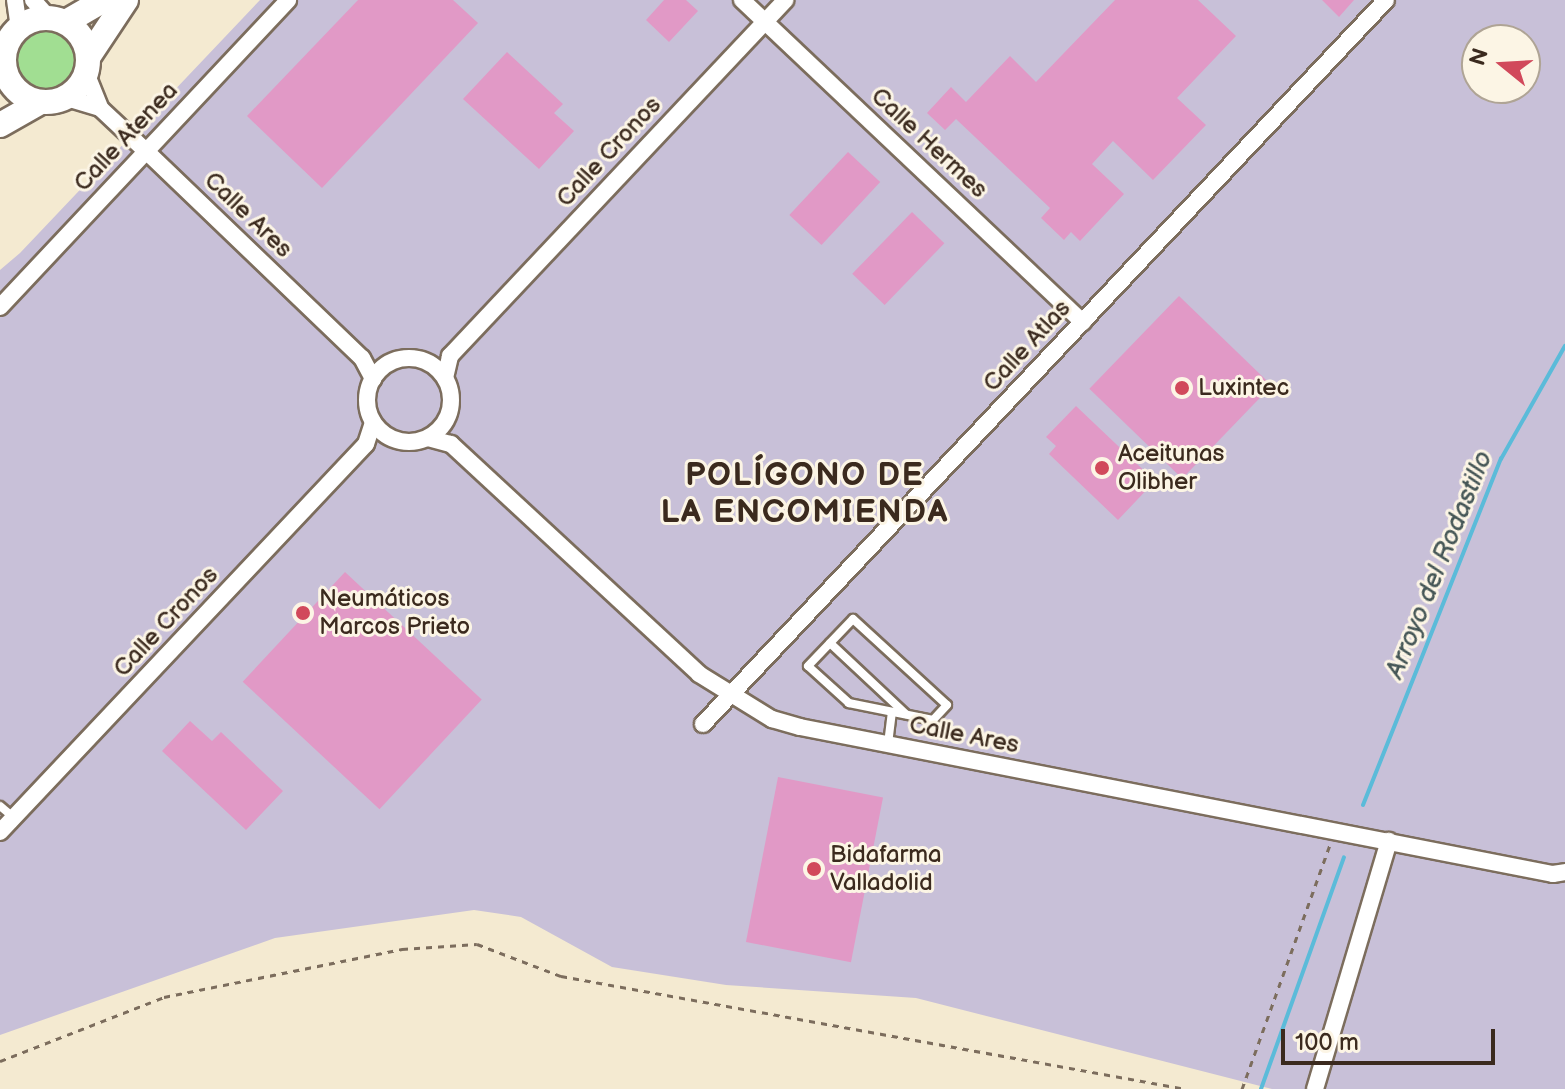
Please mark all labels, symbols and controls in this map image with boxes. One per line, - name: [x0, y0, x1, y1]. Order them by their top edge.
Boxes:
- north arrow: [1461, 24, 1541, 104]
- text: N: [1464, 45, 1495, 69]
- street label: Calle Atenea: [68, 76, 184, 198]
- street label: Calle Hermes: [865, 82, 993, 204]
- street label: Calle Cronos: [551, 91, 667, 213]
- street label: Calle Ares: [198, 166, 298, 264]
- street label: Calle Atlas: [977, 294, 1077, 398]
- place label: Luxintec: [1198, 374, 1289, 402]
- marker: Luxintec: [1173, 379, 1191, 397]
- place label: Aceitunas Olibher: [1118, 440, 1224, 496]
- water label: Arroyo del Rodastillo: [1380, 447, 1500, 683]
- district label: POLÍGONO DE LA ENCOMIENDA: [661, 458, 949, 533]
- marker: Aceitunas Olibher: [1093, 459, 1111, 477]
- street label: Calle Cronos: [108, 561, 224, 683]
- place label: Neumáticos Marcos Prieto: [319, 585, 470, 641]
- marker: Neumáticos Marcos Prieto: [294, 604, 312, 622]
- street label: Calle Ares: [907, 710, 1021, 760]
- place label: Bidafarma Valladolid: [830, 841, 942, 897]
- marker: Bidafarma Valladolid: [805, 860, 823, 878]
- scale bar: [1285, 1013, 1499, 1063]
- text: 100 m: [1295, 1028, 1359, 1057]

